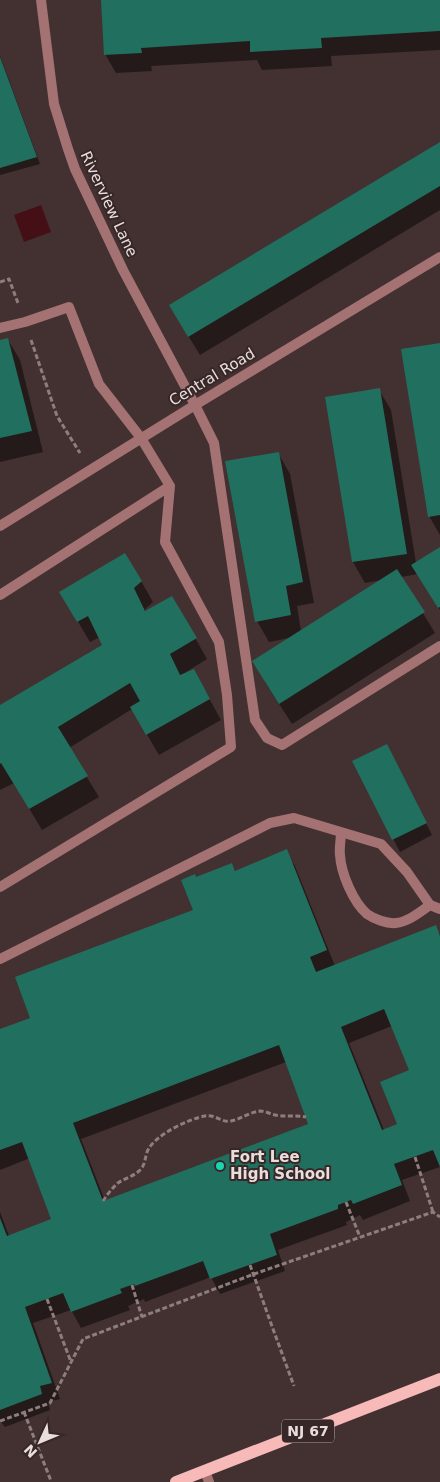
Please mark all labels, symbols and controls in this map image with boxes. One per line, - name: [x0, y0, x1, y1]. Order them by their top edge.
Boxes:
- street label: Riverview Lane: [77, 148, 141, 260]
- street label: Central Road: [166, 344, 258, 410]
- place label: Fort Lee High School: [230, 1148, 330, 1183]
- marker: Fort Lee High School: [214, 1160, 226, 1172]
- north arrow: [15, 1417, 65, 1467]
- road number: NJ 67: [282, 1420, 334, 1442]
- text: N: [21, 1441, 40, 1461]

